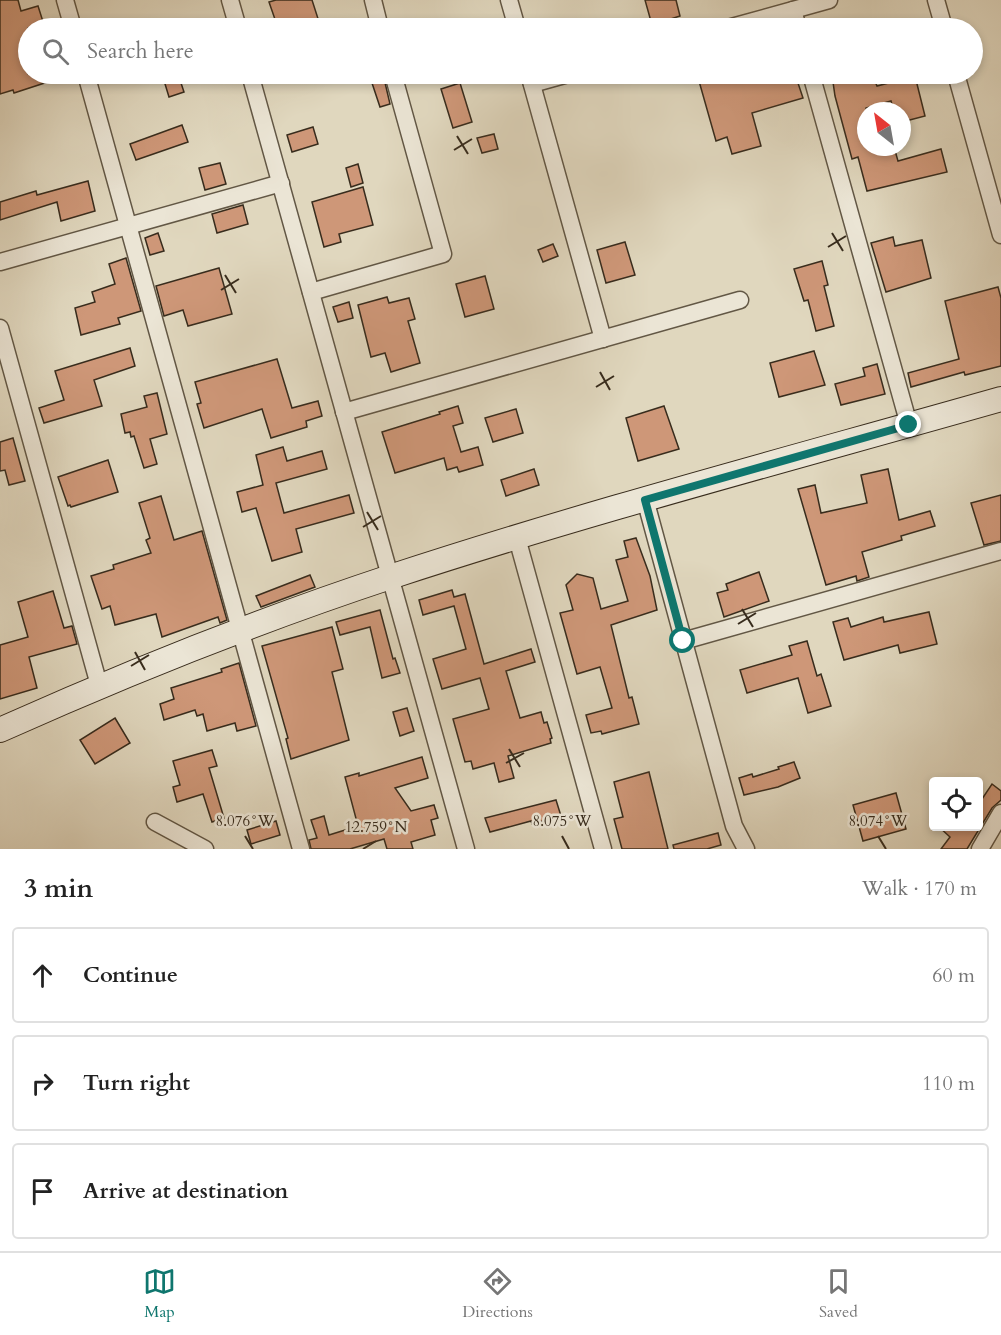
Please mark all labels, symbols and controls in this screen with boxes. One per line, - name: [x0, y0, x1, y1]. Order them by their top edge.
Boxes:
- search box: [18, 18, 983, 84]
- icon: search: [39, 35, 72, 68]
- text: Search here: [87, 36, 194, 66]
- north arrow: [857, 102, 911, 156]
- route end: [895, 411, 921, 437]
- route start: [669, 627, 695, 653]
- map controls: [929, 777, 983, 831]
- button: locate: [929, 777, 983, 831]
- text: 8.076°W: [216, 811, 275, 831]
- text: 8.075°W: [533, 811, 592, 831]
- text: 8.074°W: [849, 811, 908, 831]
- text: 12.759°N: [345, 817, 408, 837]
- text: 3 min: [24, 871, 93, 906]
- text: Walk · 170 m: [862, 875, 977, 902]
- icon: ahead: [26, 959, 59, 992]
- text: Continue: [83, 960, 178, 990]
- text: 60 m: [932, 962, 975, 989]
- icon: right: [26, 1067, 59, 1100]
- text: Turn right: [83, 1068, 190, 1098]
- text: 110 m: [922, 1070, 975, 1097]
- icon: arrive: [26, 1175, 59, 1208]
- text: Arrive at destination: [83, 1176, 288, 1206]
- tab: Map: [143, 1265, 176, 1323]
- tab: Directions: [462, 1265, 533, 1323]
- tab: Saved: [819, 1265, 858, 1323]

